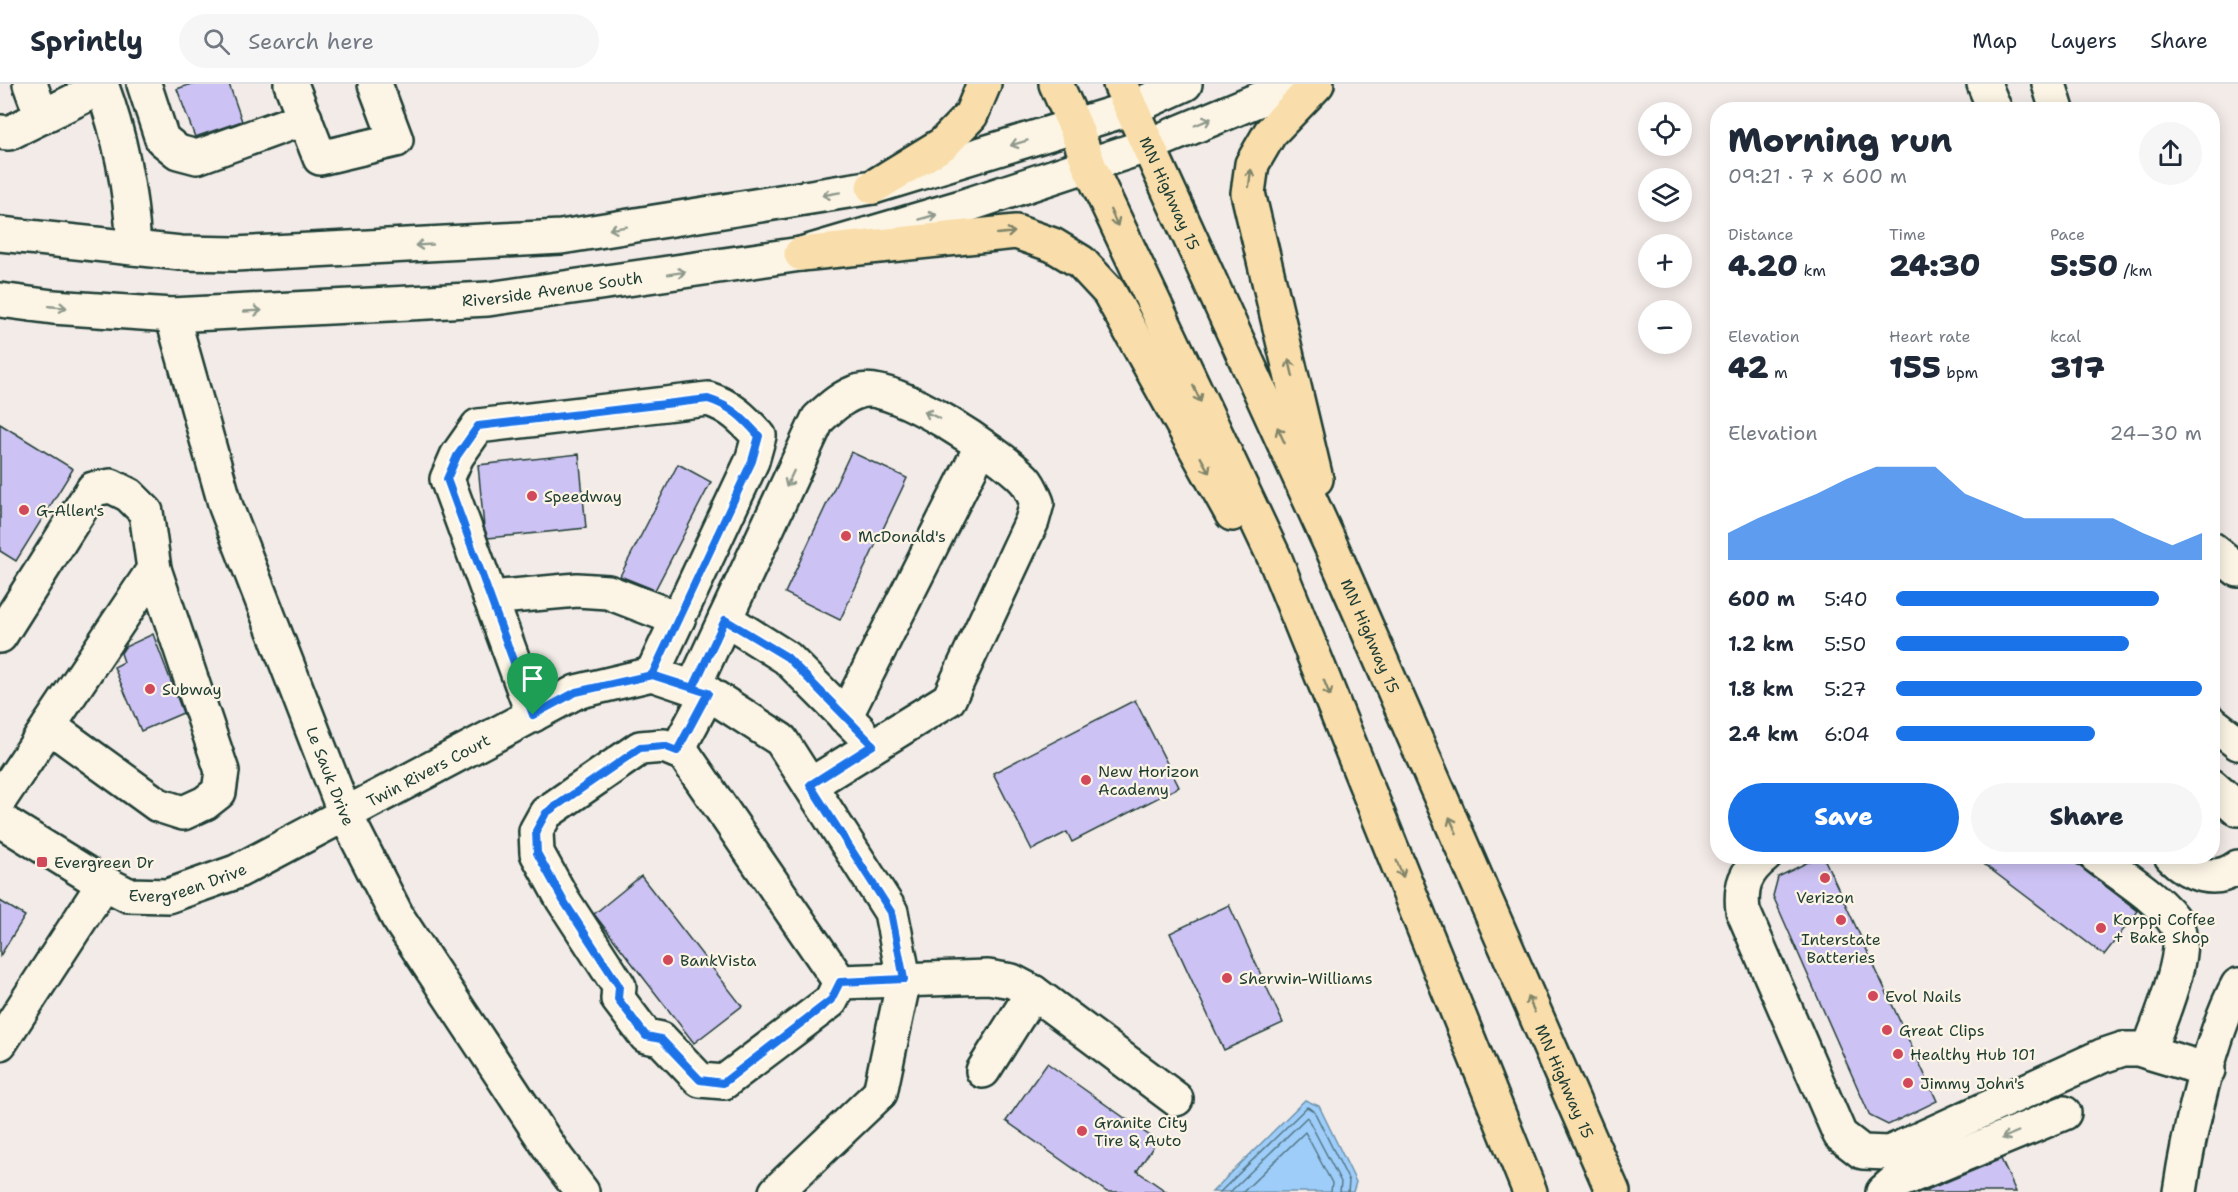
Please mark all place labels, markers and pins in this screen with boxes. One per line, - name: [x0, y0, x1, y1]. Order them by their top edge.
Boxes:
- place label: Speedway: [544, 486, 622, 507]
- marker: Speedway: [525, 489, 539, 503]
- place label: G-Allen's: [36, 500, 105, 521]
- marker: G-Allen's: [17, 503, 31, 517]
- place label: McDonald's: [858, 526, 946, 547]
- marker: McDonald's: [839, 529, 853, 543]
- pin: [507, 653, 558, 715]
- place label: Subway: [162, 679, 222, 700]
- marker: Subway: [143, 682, 157, 696]
- place label: New Horizon Academy: [1098, 761, 1199, 800]
- marker: New Horizon Academy: [1079, 773, 1093, 787]
- place label: Evergreen Dr: [54, 852, 154, 873]
- marker: Evergreen Dr: [35, 855, 49, 869]
- marker: Verizon: [1818, 871, 1832, 885]
- place label: Verizon: [1796, 887, 1854, 908]
- place label: Korppi Coffee + Bake Shop: [2113, 909, 2215, 948]
- marker: Interstate Batteries: [1834, 913, 1848, 927]
- marker: Korppi Coffee + Bake Shop: [2094, 921, 2108, 935]
- place label: Interstate Batteries: [1801, 929, 1881, 968]
- place label: BankVista: [680, 950, 756, 971]
- marker: BankVista: [661, 953, 675, 967]
- place label: Sherwin-Williams: [1239, 968, 1373, 989]
- marker: Sherwin-Williams: [1220, 971, 1234, 985]
- place label: Evol Nails: [1885, 986, 1962, 1007]
- marker: Evol Nails: [1866, 989, 1880, 1003]
- place label: Great Clips: [1899, 1020, 1985, 1041]
- marker: Great Clips: [1880, 1023, 1894, 1037]
- place label: Healthy Hub 101: [1910, 1044, 2035, 1065]
- marker: Healthy Hub 101: [1891, 1047, 1905, 1061]
- place label: Jimmy John's: [1920, 1073, 2025, 1094]
- marker: Jimmy John's: [1901, 1076, 1915, 1090]
- place label: Granite City Tire & Auto: [1094, 1112, 1188, 1151]
- marker: Granite City Tire & Auto: [1075, 1124, 1089, 1138]

